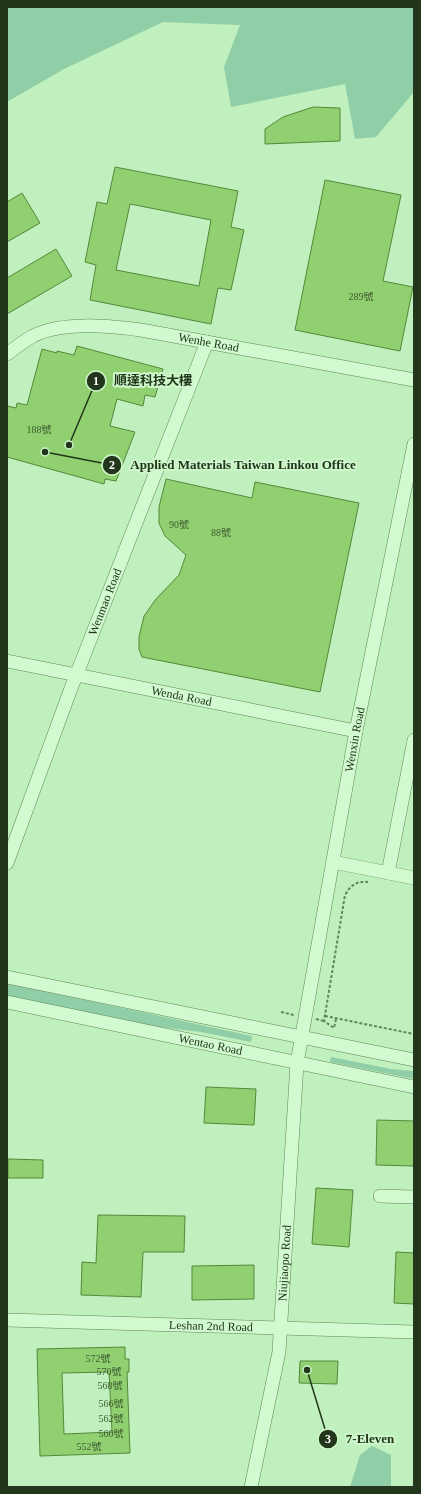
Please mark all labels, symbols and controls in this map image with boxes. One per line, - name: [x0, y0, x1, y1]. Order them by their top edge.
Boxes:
- house number: 289號: [349, 291, 374, 302]
- street label: Wenhe Road: [177, 330, 240, 355]
- callout: 順達科技大樓: [86, 368, 200, 393]
- text: 順達科技大樓: [114, 373, 192, 388]
- text: 1: [93, 374, 99, 388]
- house number: 188號: [27, 424, 52, 435]
- callout: Applied Materials Taiwan Linkou Office: [102, 452, 363, 477]
- text: Applied Materials Taiwan Linkou Office: [130, 457, 356, 472]
- text: 2: [109, 458, 115, 472]
- house number: 90號: [169, 519, 189, 530]
- house number: 88號: [211, 527, 231, 538]
- street label: Wenmao Road: [86, 566, 124, 637]
- street label: Wenda Road: [150, 683, 213, 709]
- street label: Wenxin Road: [342, 706, 368, 773]
- street label: Wentao Road: [178, 1031, 244, 1058]
- street label: Niujiaopo Road: [275, 1224, 294, 1302]
- street label: Leshan 2nd Road: [169, 1318, 253, 1334]
- house number: 572號: [86, 1353, 111, 1364]
- house number: 570號: [97, 1366, 122, 1377]
- house number: 568號: [98, 1380, 123, 1391]
- house number: 566號: [99, 1398, 124, 1409]
- house number: 562號: [99, 1413, 124, 1424]
- callout: 7-Eleven: [318, 1426, 402, 1451]
- house number: 560號: [99, 1428, 124, 1439]
- text: 7-Eleven: [346, 1431, 395, 1446]
- text: 3: [325, 1432, 331, 1446]
- house number: 552號: [77, 1441, 102, 1452]

